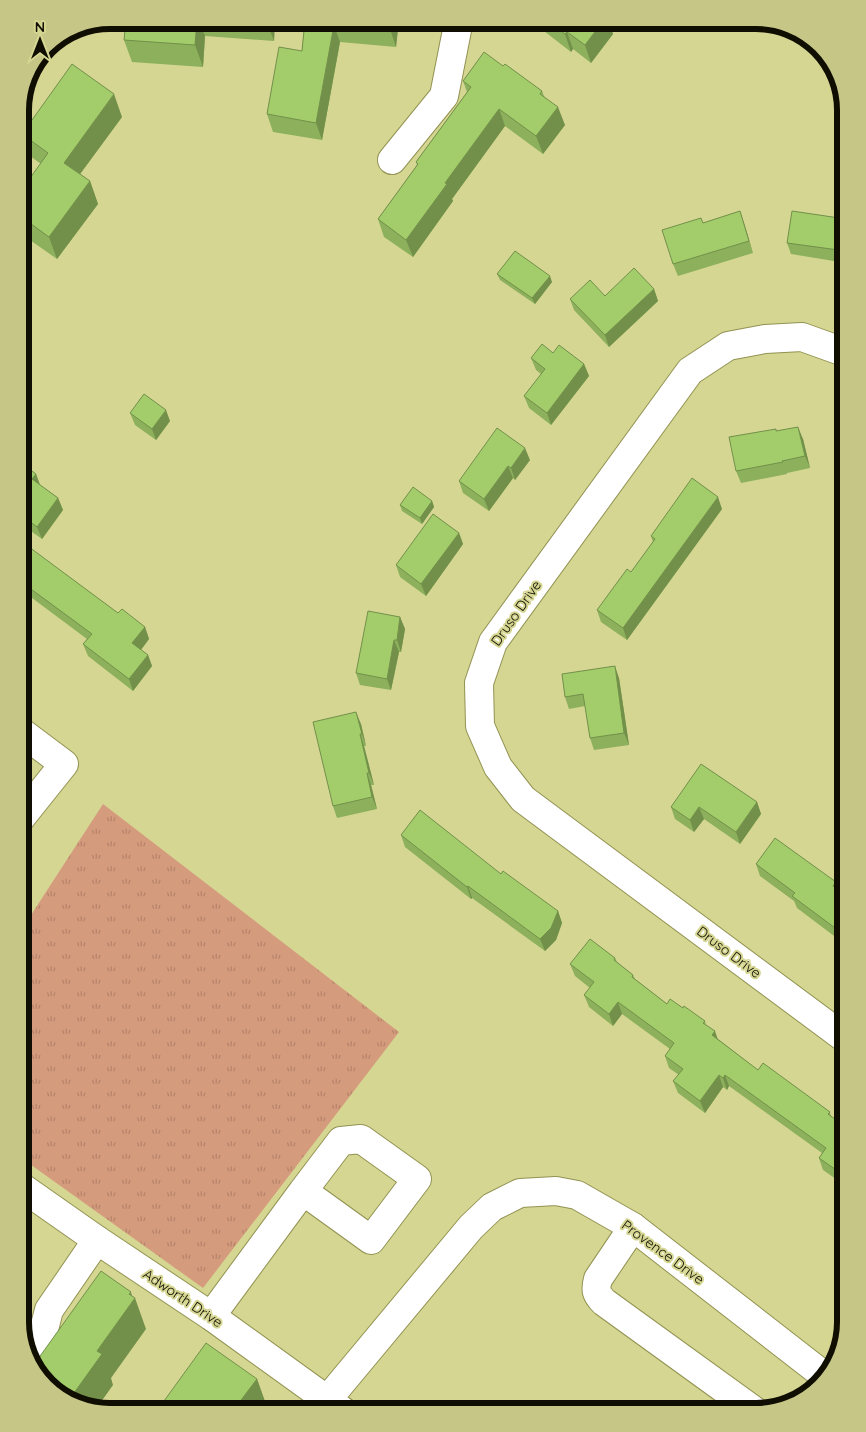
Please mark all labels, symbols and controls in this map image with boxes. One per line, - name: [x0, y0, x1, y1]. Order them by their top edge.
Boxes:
- north arrow: [15, 15, 65, 65]
- text: N: [35, 18, 45, 36]
- street label: Druso Drive: [487, 577, 545, 649]
- street label: Druso Drive: [693, 922, 765, 982]
- street label: Provence Drive: [618, 1216, 708, 1288]
- street label: Adworth Drive: [140, 1265, 226, 1331]

